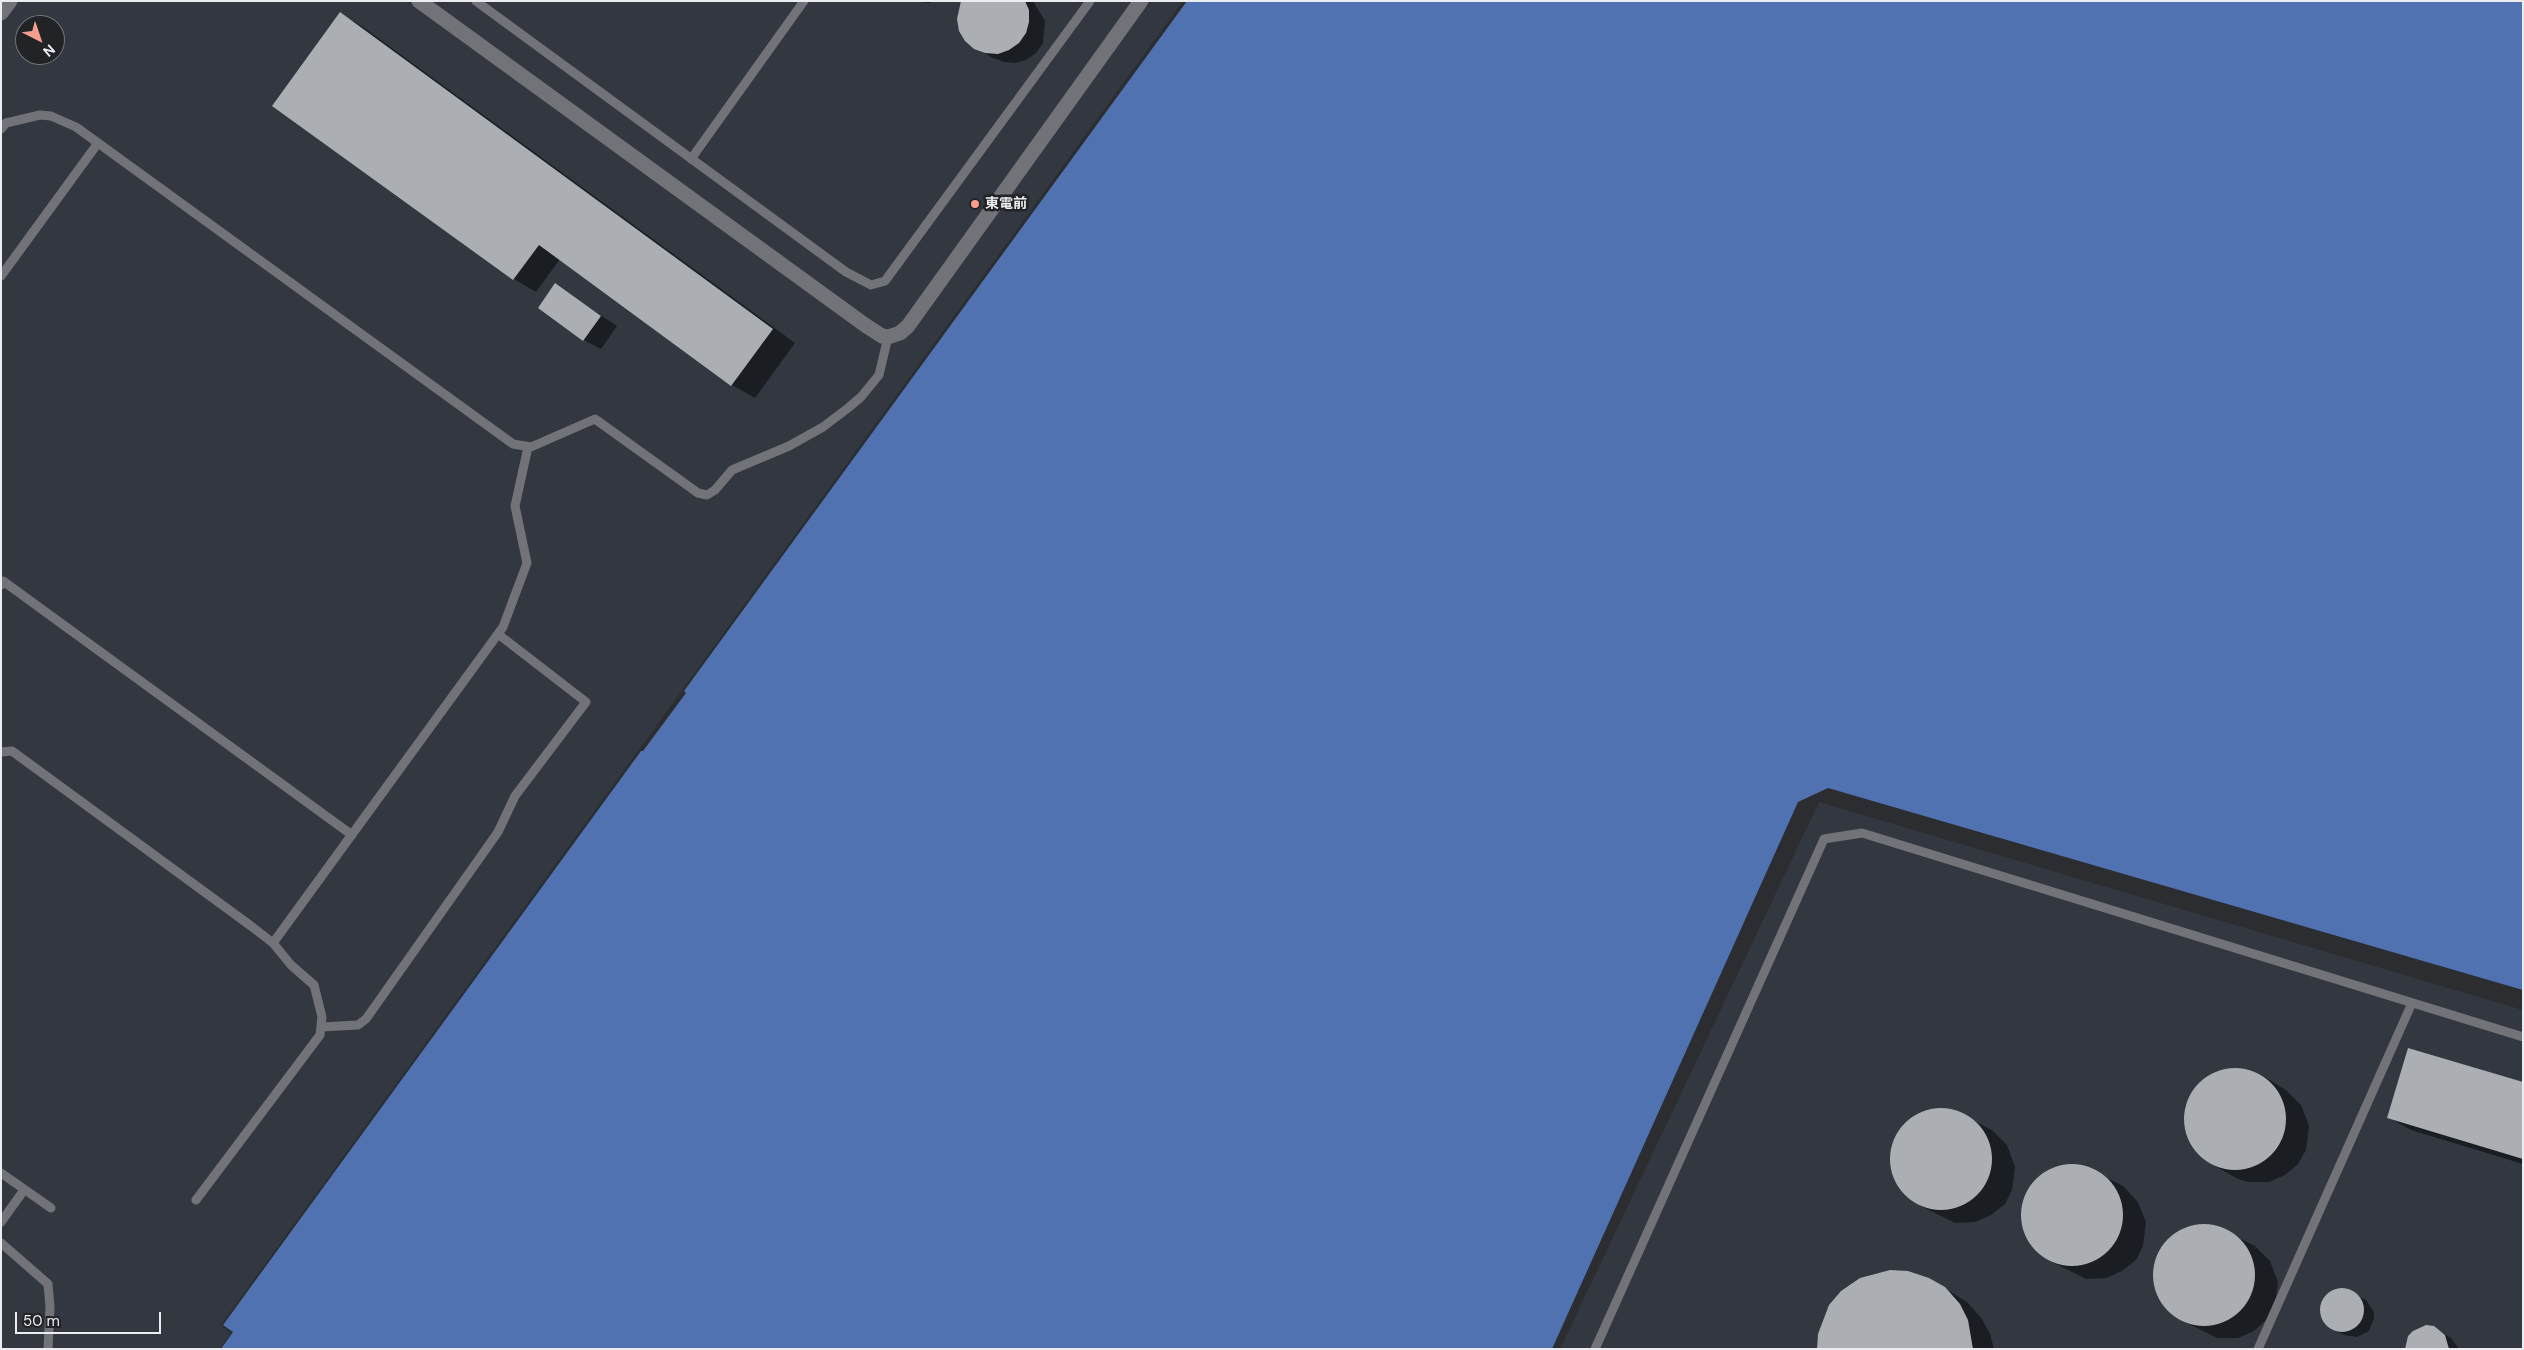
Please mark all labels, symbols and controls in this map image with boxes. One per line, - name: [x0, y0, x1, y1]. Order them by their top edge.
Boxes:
- north arrow: [15, 15, 65, 65]
- text: N: [39, 40, 59, 61]
- place label: 東電前: [985, 196, 1027, 212]
- marker: 東電前: [969, 198, 981, 210]
- scale bar: [18, 1302, 164, 1334]
- text: 50 m: [23, 1311, 60, 1331]

